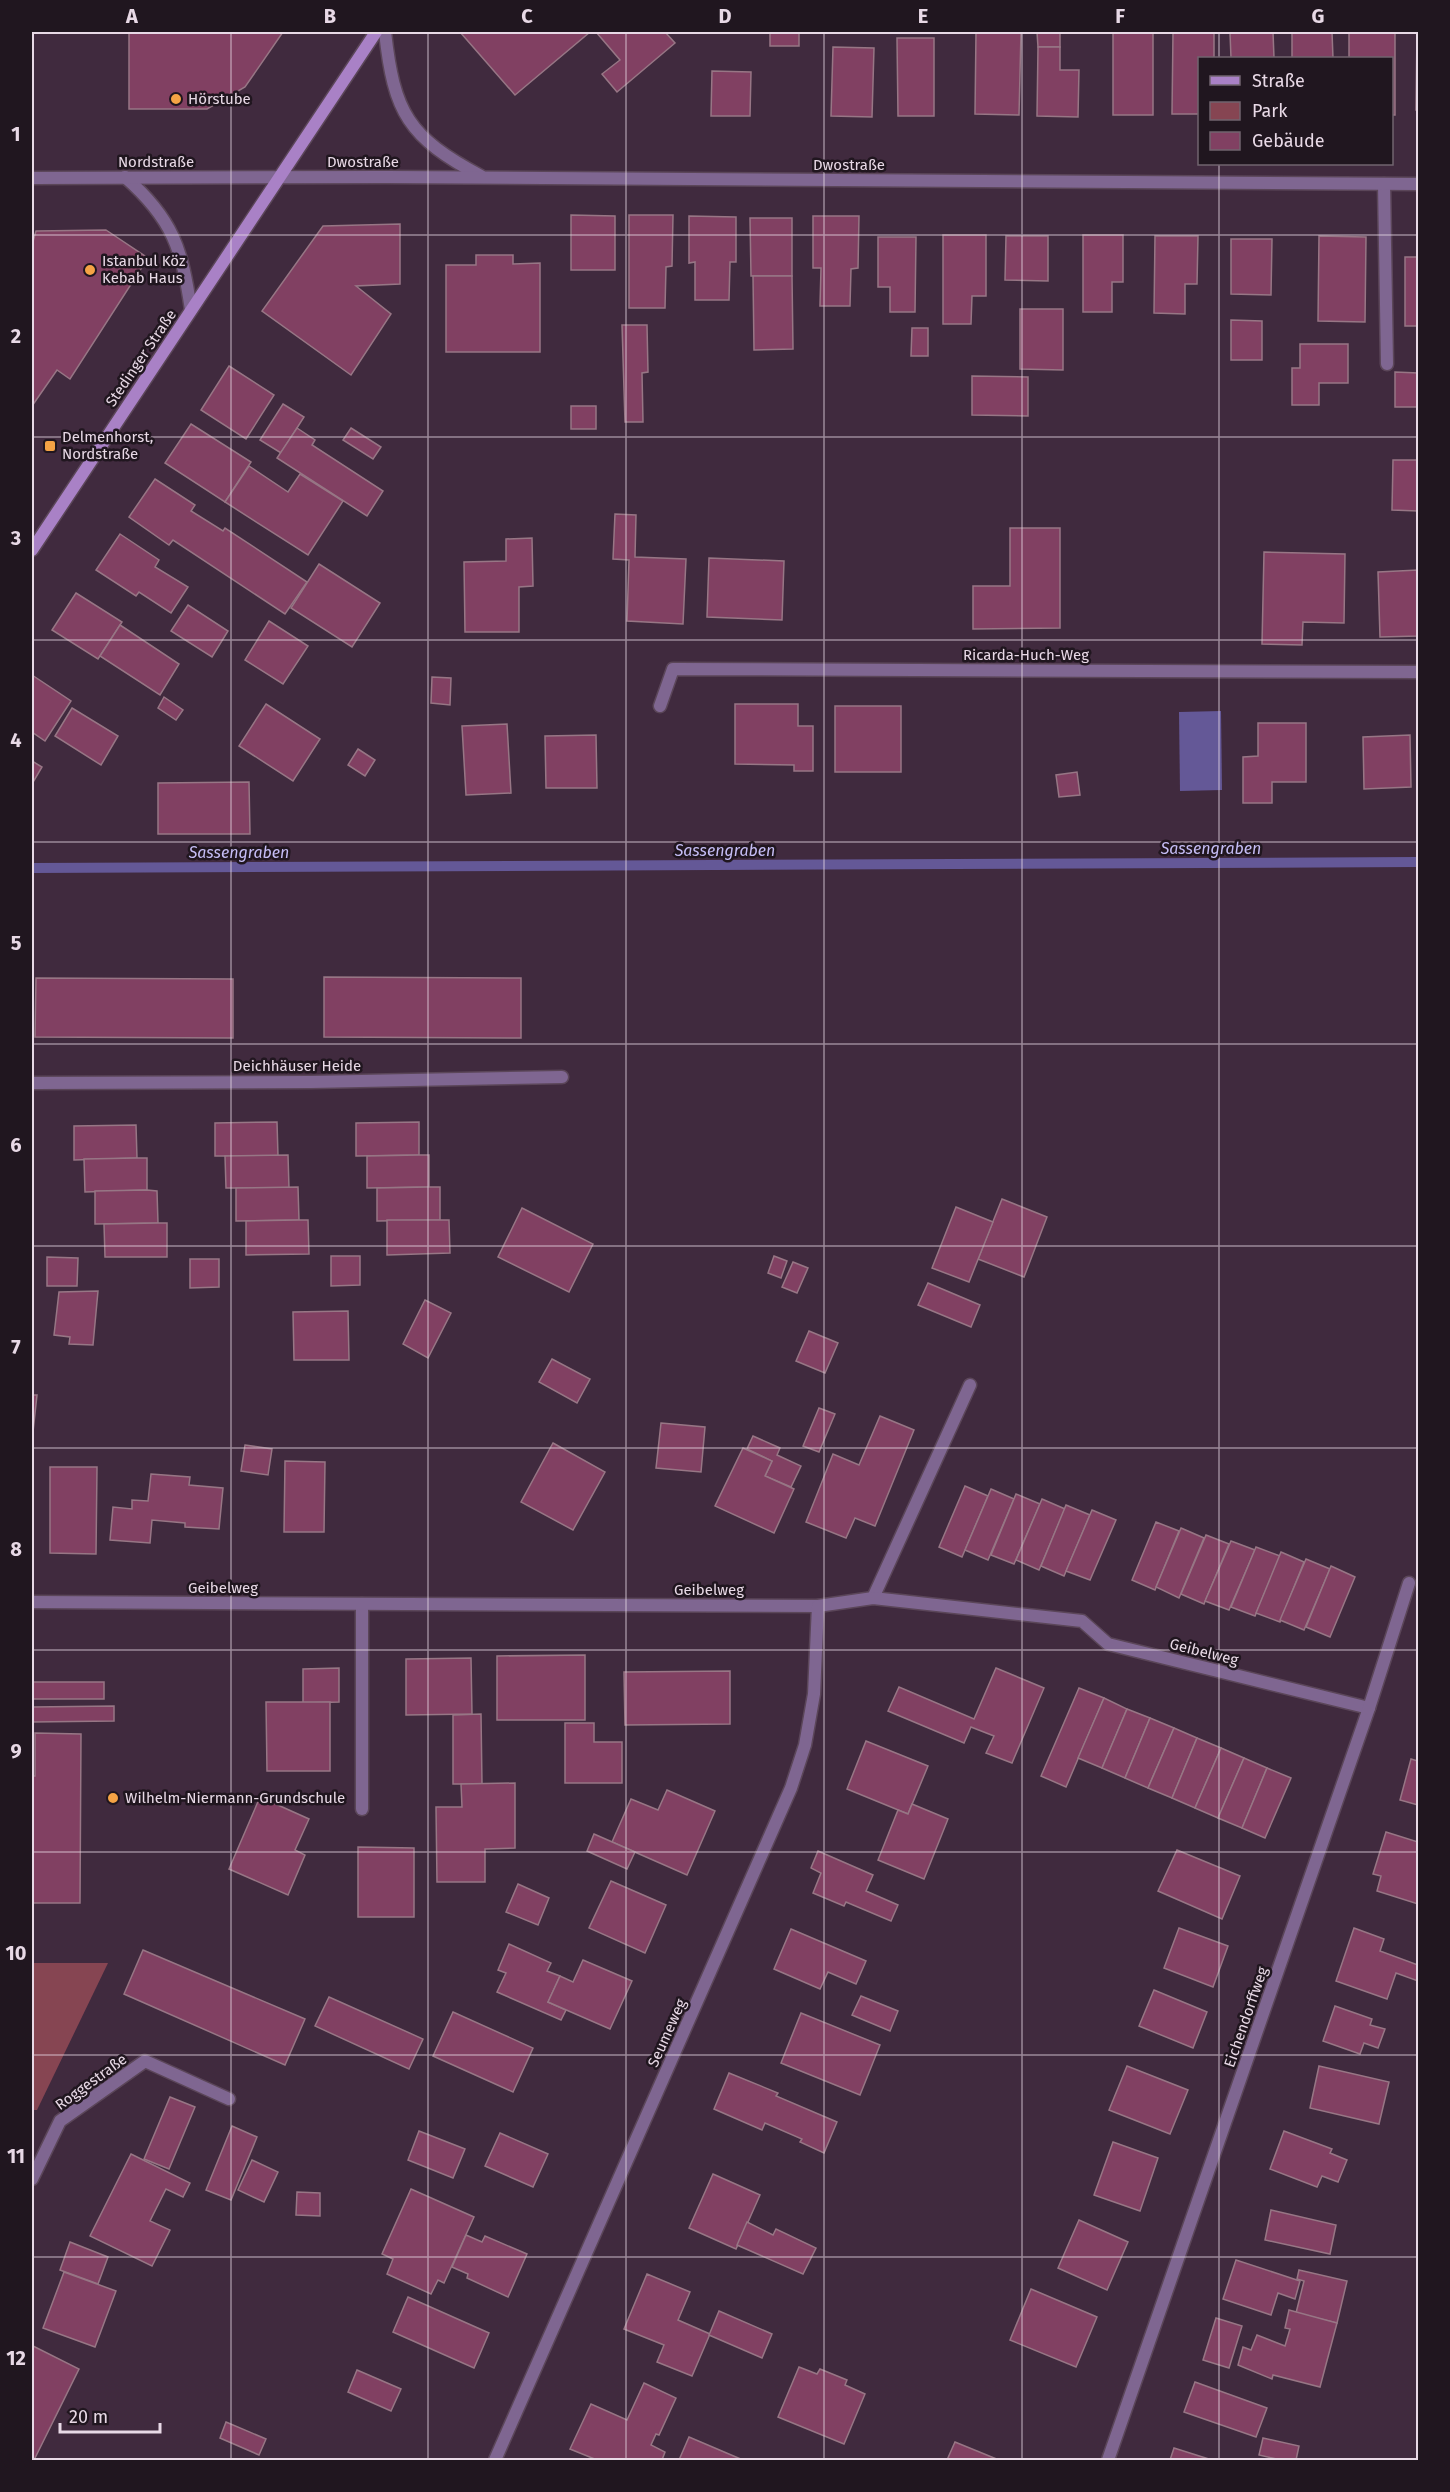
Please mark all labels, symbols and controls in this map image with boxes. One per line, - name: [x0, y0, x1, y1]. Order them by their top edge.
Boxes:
- text: A: [125, 4, 139, 28]
- text: B: [324, 4, 336, 28]
- text: C: [521, 4, 533, 28]
- text: D: [718, 4, 732, 28]
- text: E: [918, 4, 928, 28]
- text: F: [1115, 4, 1125, 28]
- text: G: [1312, 4, 1324, 28]
- legend: [1198, 57, 1393, 165]
- text: Straße: [1252, 70, 1305, 92]
- place label: Hörstube: [188, 90, 251, 108]
- marker: Hörstube: [169, 92, 183, 106]
- text: Park: [1252, 100, 1288, 122]
- text: 1: [11, 122, 21, 146]
- text: Gebäude: [1252, 130, 1325, 152]
- street label: Nordstraße: [118, 153, 194, 171]
- street label: Dwostraße: [327, 153, 399, 171]
- street label: Dwostraße: [813, 156, 885, 174]
- place label: Istanbul Köz Kebab Haus: [102, 252, 186, 287]
- marker: Istanbul Köz Kebab Haus: [83, 263, 97, 277]
- street label: Stedinger Straße: [102, 306, 180, 410]
- text: 2: [11, 324, 21, 348]
- place label: Delmenhorst, Nordstraße: [62, 428, 153, 463]
- marker: Delmenhorst, Nordstraße: [43, 439, 57, 453]
- text: 3: [10, 526, 21, 550]
- street label: Ricarda-Huch-Weg: [963, 646, 1089, 664]
- text: 4: [10, 728, 22, 752]
- water label: Sassengraben: [1160, 839, 1261, 858]
- water label: Sassengraben: [674, 841, 775, 860]
- water label: Sassengraben: [188, 843, 289, 862]
- text: 5: [11, 931, 22, 955]
- street label: Deichhäuser Heide: [233, 1057, 361, 1075]
- text: 6: [10, 1133, 22, 1157]
- text: 7: [11, 1335, 21, 1359]
- text: 8: [10, 1537, 22, 1561]
- street label: Geibelweg: [188, 1579, 258, 1597]
- street label: Geibelweg: [674, 1581, 744, 1599]
- street label: Geibelweg: [1168, 1635, 1240, 1669]
- text: 9: [10, 1739, 22, 1763]
- place label: Wilhelm-Niermann-Grundschule: [125, 1789, 345, 1807]
- marker: Wilhelm-Niermann-Grundschule: [106, 1791, 120, 1805]
- text: 10: [6, 1941, 26, 1965]
- street label: Eichendorffweg: [1220, 1964, 1272, 2070]
- street label: Seumeweg: [644, 1996, 690, 2070]
- street label: Roggestraße: [52, 2050, 130, 2114]
- text: 11: [7, 2144, 25, 2168]
- text: 12: [6, 2346, 26, 2370]
- scale bar: [60, 2396, 160, 2434]
- text: 20 m: [69, 2406, 108, 2428]

